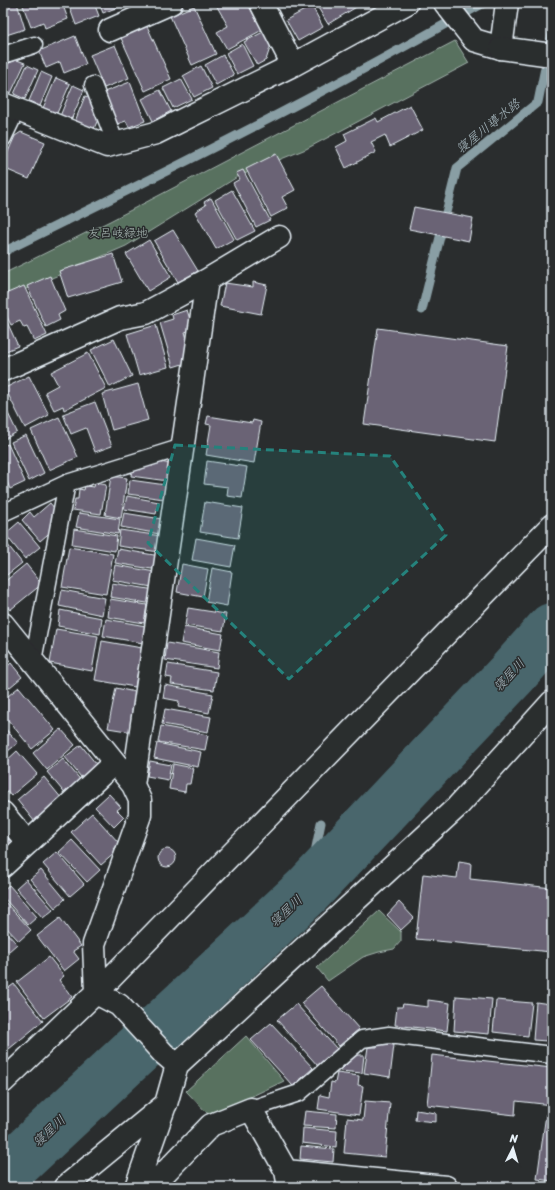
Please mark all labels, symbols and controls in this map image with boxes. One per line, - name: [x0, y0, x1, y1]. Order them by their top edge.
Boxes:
- water label: 寝屋川導水路: [450, 92, 526, 159]
- park label: 友呂岐緑地: [88, 222, 148, 244]
- water label: 寝屋川: [487, 653, 531, 697]
- water label: 寝屋川: [264, 889, 308, 933]
- water label: 寝屋川: [27, 1109, 71, 1153]
- north arrow: [493, 1128, 533, 1168]
- text: N: [508, 1129, 519, 1148]

